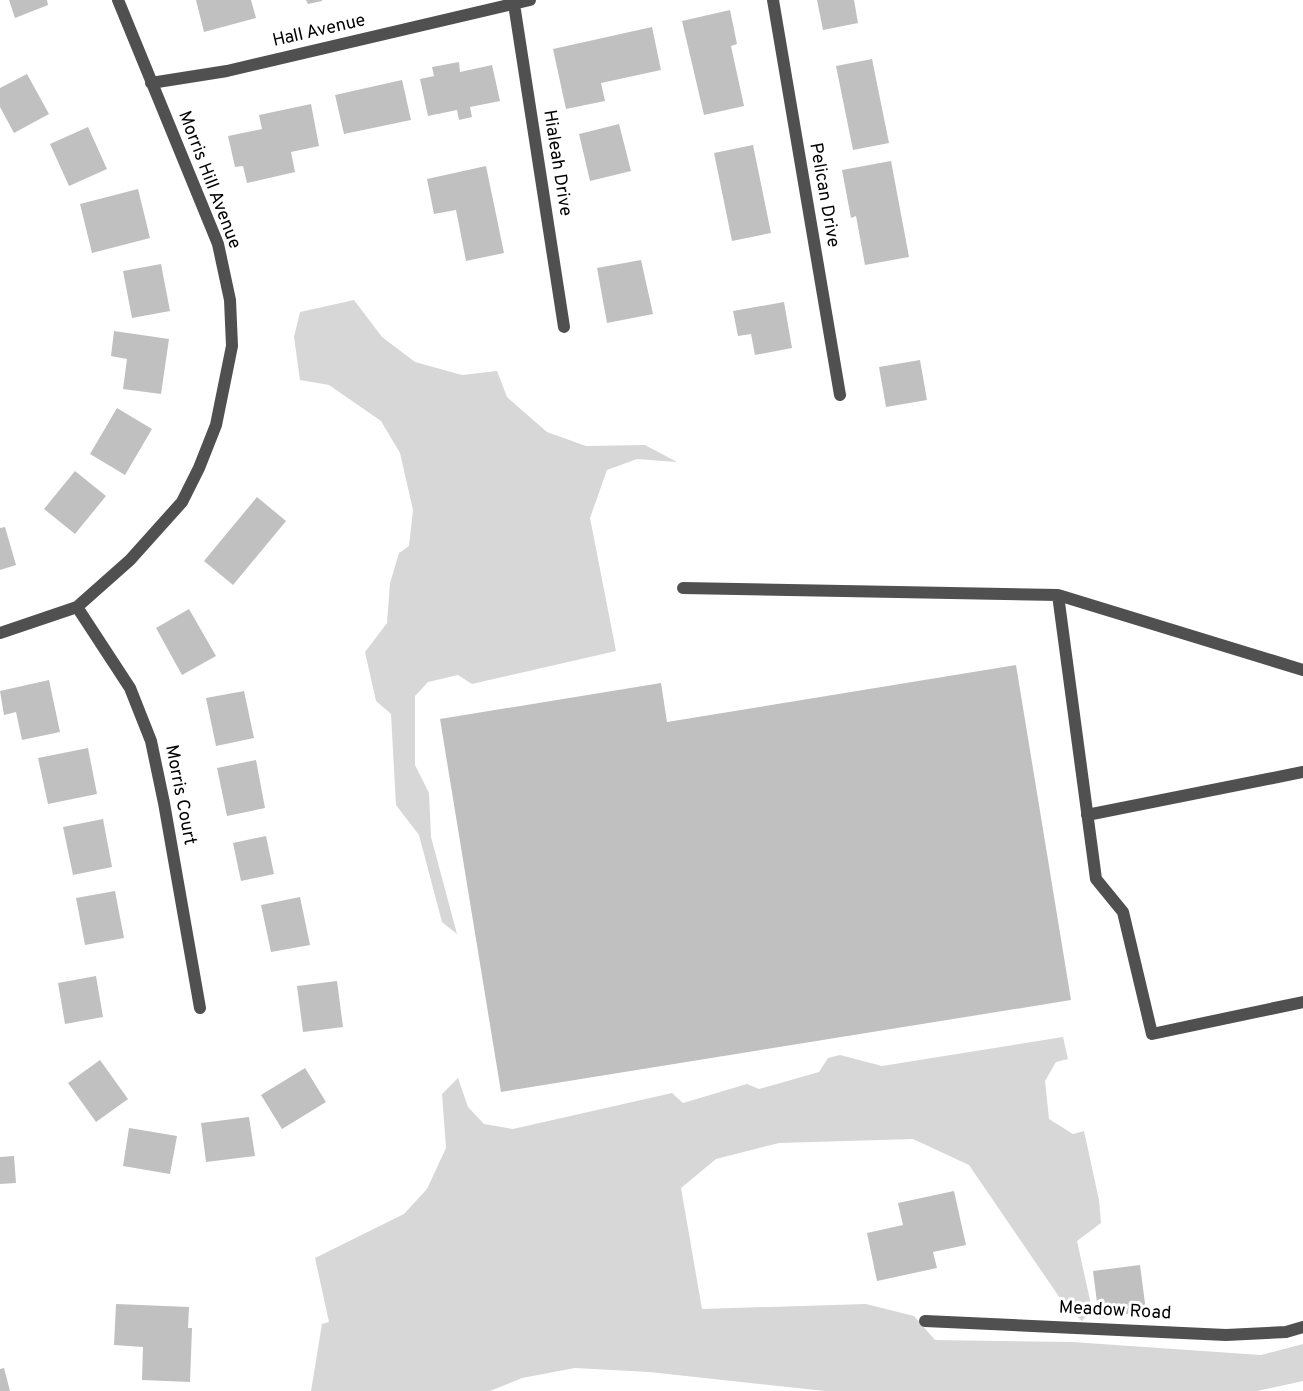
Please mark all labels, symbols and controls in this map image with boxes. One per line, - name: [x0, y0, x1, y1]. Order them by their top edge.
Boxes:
- street label: Hall Avenue: [270, 9, 368, 53]
- street label: Morris Hill Avenue: [172, 108, 246, 252]
- street label: Hialeah Drive: [537, 108, 577, 218]
- street label: Pelican Drive: [803, 141, 845, 249]
- street label: Morris Court: [159, 743, 201, 847]
- street label: Meadow Road: [1058, 1297, 1172, 1325]

